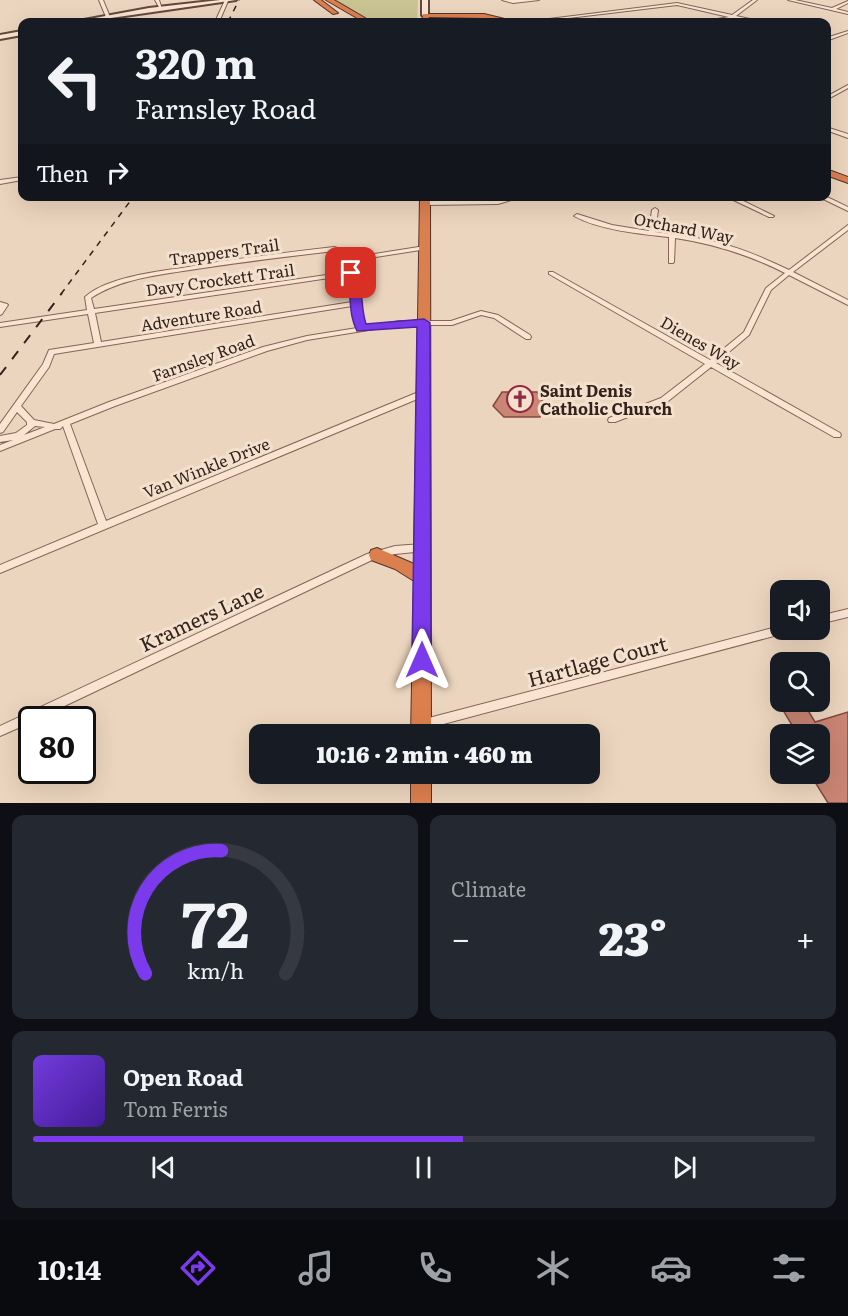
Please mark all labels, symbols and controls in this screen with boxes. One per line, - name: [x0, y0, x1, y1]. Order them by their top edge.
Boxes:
- text: 320 m: [135, 30, 256, 92]
- icon: left: [36, 42, 114, 120]
- text: Farnsley Road: [135, 87, 316, 127]
- text: Then: [36, 156, 89, 189]
- icon: right: [101, 156, 134, 189]
- street label: Orchard Way: [632, 206, 737, 249]
- street label: Trappers Trail: [167, 231, 281, 271]
- pin: [325, 247, 376, 298]
- icon: arrive: [334, 256, 367, 289]
- street label: Davy Crockett Trail: [144, 257, 296, 301]
- street label: Adventure Road: [139, 294, 264, 336]
- street label: Dienes Way: [657, 309, 746, 375]
- street label: Farnsley Road: [148, 327, 258, 387]
- place label: Saint Denis Catholic Church: [540, 378, 672, 420]
- church icon: Saint Denis Catholic Church: [505, 384, 535, 414]
- street label: Van Winkle Drive: [139, 431, 273, 503]
- street label: Kramers Lane: [134, 574, 268, 658]
- map controls: [770, 580, 830, 784]
- button: sound: [770, 580, 830, 640]
- street label: Hartlage Court: [524, 627, 670, 693]
- position arrow: [390, 628, 454, 692]
- button: search: [770, 652, 830, 712]
- speed limit sign: 80: [18, 706, 96, 784]
- button: layers: [770, 724, 830, 784]
- text: 10:16 · 2 min · 460 m: [316, 737, 533, 770]
- text: Climate: [451, 873, 526, 903]
- text: 72: [181, 875, 249, 967]
- text: 23°: [599, 903, 667, 970]
- text: −: [451, 912, 470, 961]
- text: +: [796, 912, 815, 961]
- text: km/h: [186, 954, 244, 986]
- text: Open Road: [123, 1060, 243, 1093]
- text: Tom Ferris: [123, 1093, 228, 1123]
- icon: previous: [147, 1151, 180, 1184]
- icon: pause: [407, 1151, 440, 1184]
- icon: next: [668, 1151, 701, 1184]
- icon: directions: [177, 1247, 219, 1289]
- icon: music: [295, 1247, 337, 1289]
- icon: phone: [414, 1247, 456, 1289]
- icon: climate: [532, 1247, 574, 1289]
- icon: car: [650, 1247, 692, 1289]
- icon: filters: [768, 1247, 810, 1289]
- text: 10:14: [38, 1248, 101, 1288]

